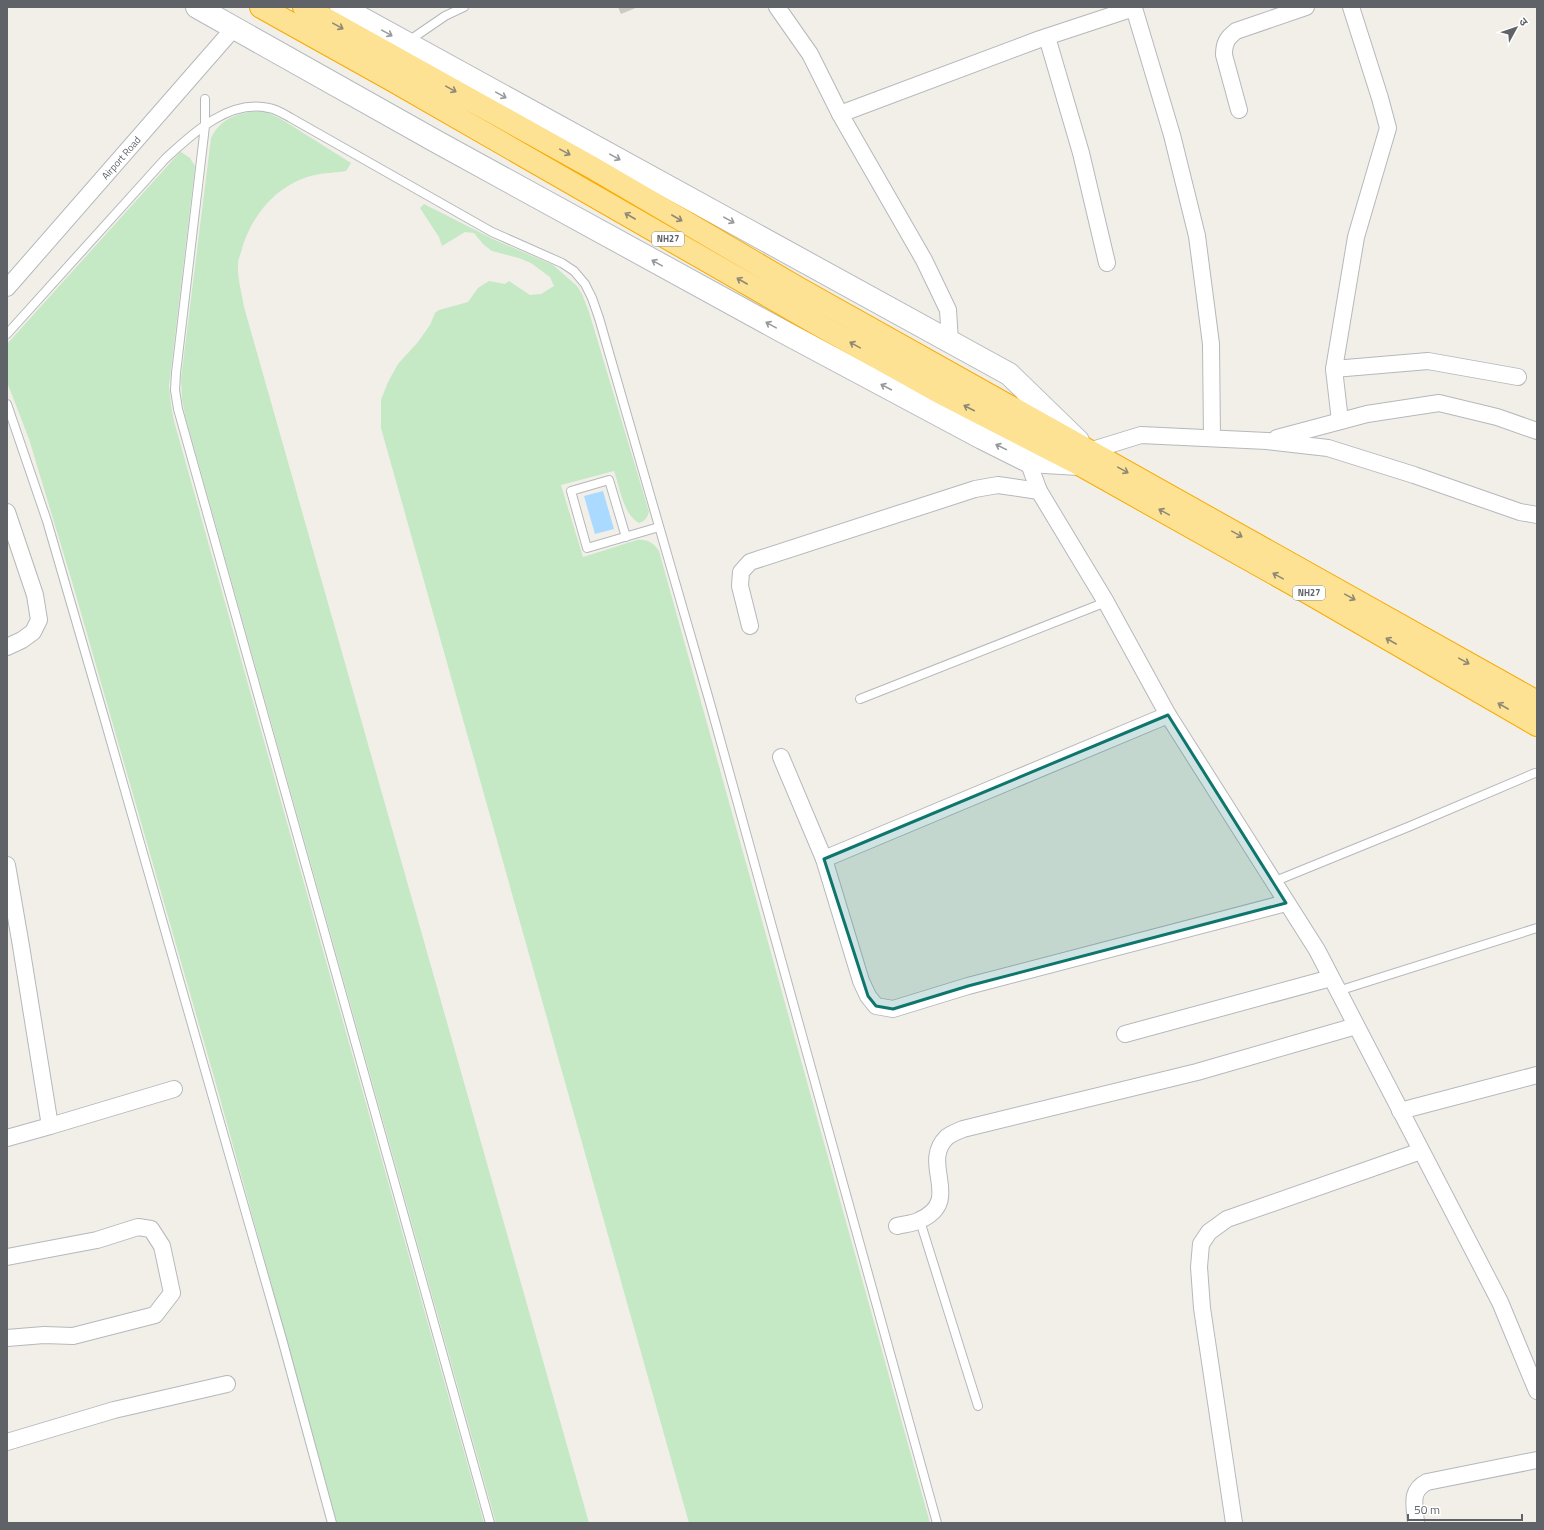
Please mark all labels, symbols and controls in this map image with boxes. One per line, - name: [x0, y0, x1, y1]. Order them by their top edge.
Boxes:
- north arrow: [1496, 8, 1536, 48]
- text: उ: [1515, 14, 1532, 30]
- one-way arrow: [332, 23, 344, 30]
- one-way arrow: [381, 29, 393, 37]
- one-way arrow: [445, 86, 457, 94]
- one-way arrow: [495, 92, 507, 99]
- street label: Airport Road: [98, 133, 144, 183]
- one-way arrow: [559, 149, 571, 157]
- one-way arrow: [609, 154, 621, 162]
- one-way arrow: [624, 212, 636, 220]
- one-way arrow: [671, 214, 683, 222]
- one-way arrow: [723, 217, 735, 224]
- road number: NH27: [652, 232, 684, 246]
- one-way arrow: [651, 258, 663, 266]
- one-way arrow: [736, 277, 748, 285]
- one-way arrow: [765, 321, 777, 329]
- one-way arrow: [849, 341, 861, 349]
- one-way arrow: [880, 382, 892, 390]
- one-way arrow: [964, 404, 976, 411]
- one-way arrow: [995, 443, 1007, 450]
- one-way arrow: [1117, 467, 1129, 475]
- one-way arrow: [1159, 508, 1171, 516]
- one-way arrow: [1231, 530, 1243, 538]
- one-way arrow: [1272, 572, 1284, 579]
- road number: NH27: [1293, 586, 1325, 600]
- one-way arrow: [1344, 594, 1356, 602]
- one-way arrow: [1385, 636, 1397, 644]
- one-way arrow: [1457, 657, 1469, 665]
- one-way arrow: [1497, 701, 1509, 709]
- scale bar: [1408, 1496, 1522, 1522]
- text: 50 m: [1414, 1500, 1440, 1519]

